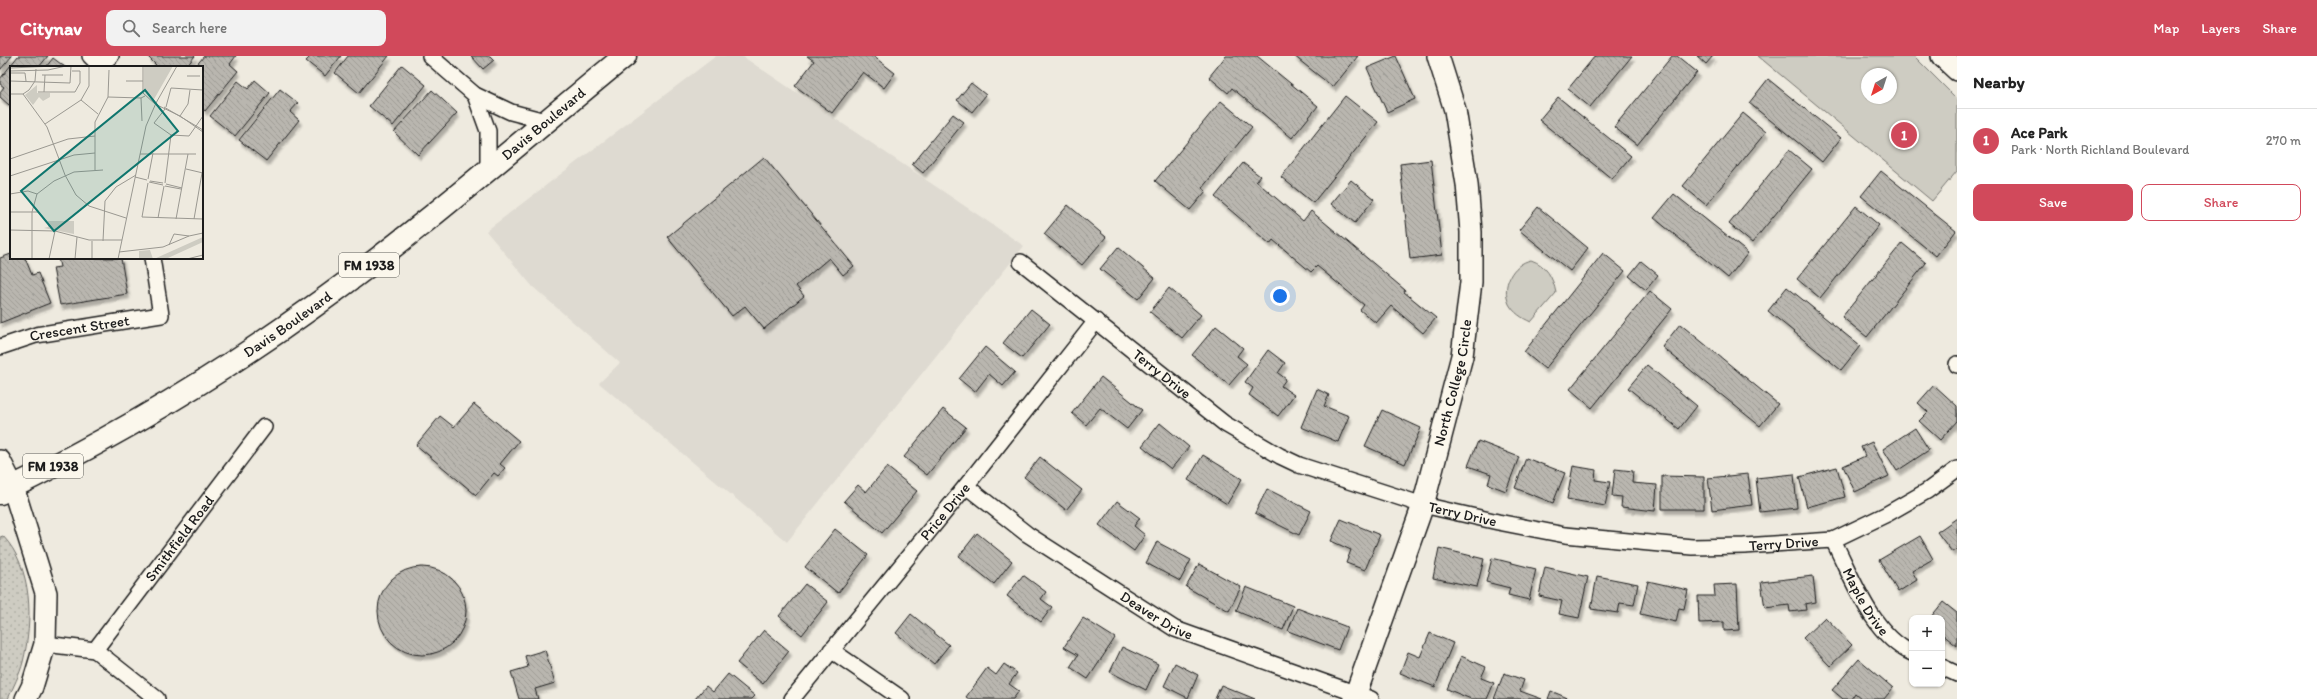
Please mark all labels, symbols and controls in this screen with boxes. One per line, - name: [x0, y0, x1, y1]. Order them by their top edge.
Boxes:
- search box: [106, 10, 386, 46]
- text: Citynav: [20, 17, 82, 40]
- icon: search: [120, 17, 142, 39]
- text: Search here: [152, 19, 227, 37]
- text: Map: [2154, 20, 2179, 37]
- text: Layers: [2201, 20, 2240, 37]
- text: Share: [2262, 20, 2297, 37]
- inset map: [10, 66, 203, 259]
- north arrow: [1861, 68, 1897, 104]
- text: Nearby: [1973, 72, 2025, 92]
- street label: Davis Boulevard: [498, 84, 589, 164]
- pin: 1: [1891, 120, 1917, 150]
- text: Ace Park: [2011, 124, 2068, 142]
- text: 1: [1983, 133, 1989, 148]
- text: 270 m: [2266, 133, 2301, 148]
- text: Park · North Richland Boulevard: [2011, 142, 2189, 157]
- button: Save: [1973, 184, 2133, 221]
- button: Share: [2141, 184, 2301, 221]
- road number: FM 1938: [339, 253, 399, 277]
- your location: [1270, 286, 1290, 306]
- street label: Davis Boulevard: [240, 287, 336, 361]
- street label: Crescent Street: [27, 311, 131, 346]
- street label: North College Circle: [1430, 318, 1475, 448]
- street label: Terry Drive: [1129, 345, 1195, 403]
- road number: FM 1938: [23, 454, 83, 478]
- street label: Price Drive: [916, 479, 974, 544]
- street label: Smithfield Road: [141, 492, 218, 585]
- street label: Terry Drive: [1427, 497, 1498, 530]
- street label: Terry Drive: [1748, 532, 1819, 555]
- street label: Maple Drive: [1839, 565, 1893, 640]
- street label: Deaver Drive: [1117, 587, 1195, 644]
- map controls: [1909, 615, 1945, 687]
- button: +: [1909, 615, 1945, 651]
- button: −: [1909, 651, 1945, 687]

